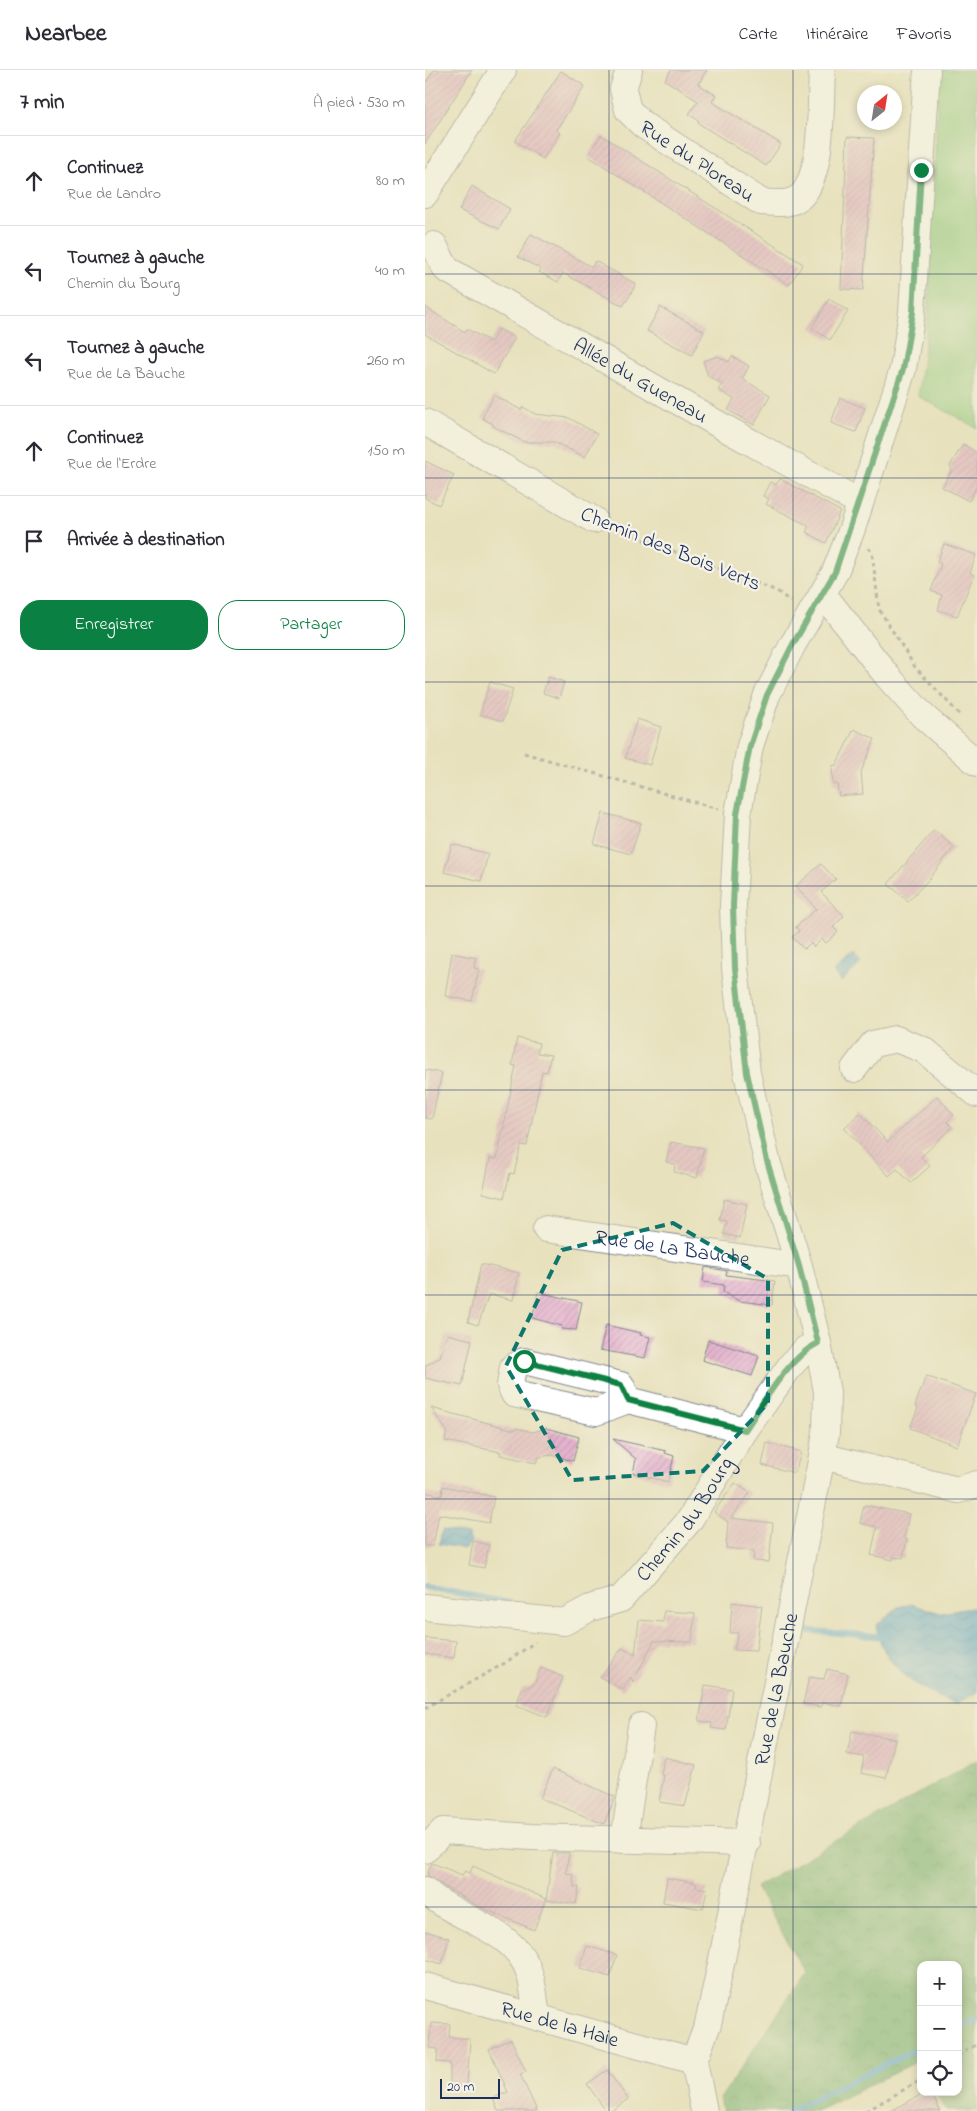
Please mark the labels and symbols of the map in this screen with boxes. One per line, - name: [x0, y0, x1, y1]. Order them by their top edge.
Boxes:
- north arrow: [857, 85, 902, 130]
- street label: Rue du Ploreau: [633, 114, 760, 211]
- route end: [910, 159, 933, 182]
- street label: Allée du Gueneau: [567, 331, 713, 432]
- street label: Chemin des Bois Verts: [576, 500, 765, 600]
- street label: Rue de La Bauche: [593, 1223, 752, 1276]
- route start: [513, 1350, 536, 1373]
- street label: Chemin du Bourg: [630, 1452, 744, 1589]
- street label: Rue de La Bauche: [748, 1610, 808, 1769]
- street label: Rue de la Haie: [497, 1995, 622, 2056]
- scale bar: [440, 2076, 500, 2099]

